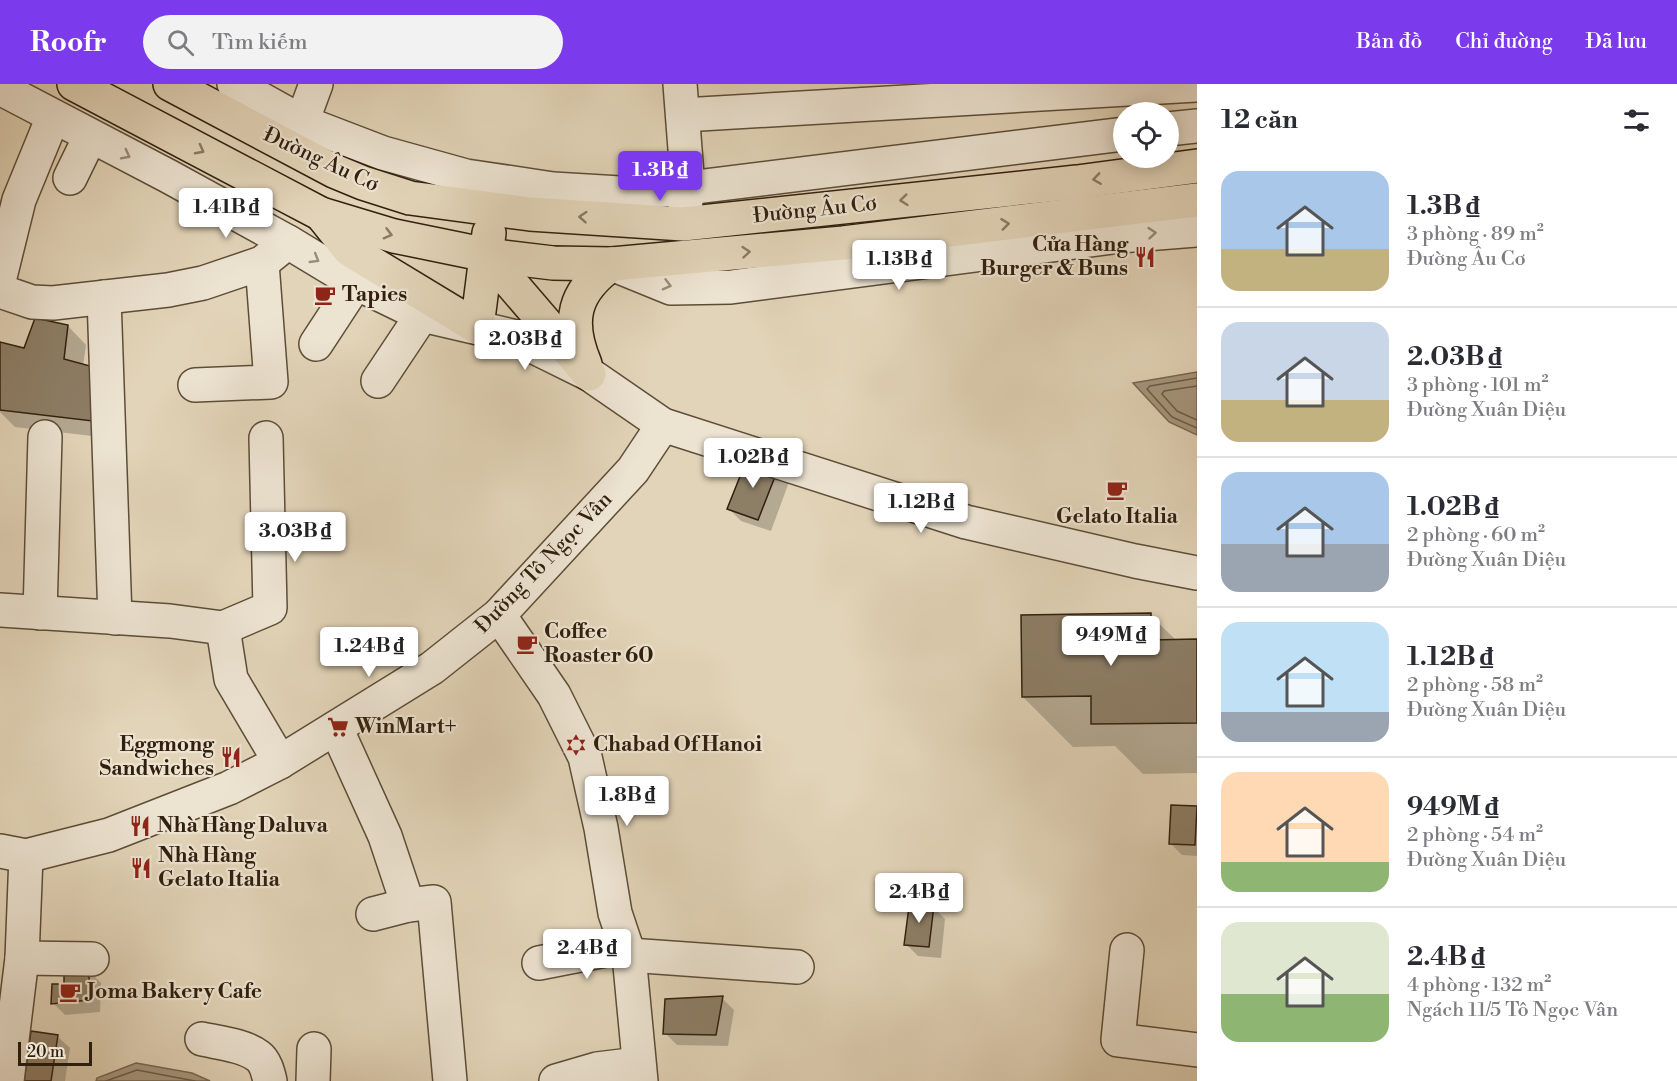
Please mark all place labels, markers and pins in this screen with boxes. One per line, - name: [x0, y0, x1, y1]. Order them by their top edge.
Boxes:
- pin: 1.3B ₫: [611, 151, 709, 202]
- pin: 1.41B ₫: [171, 188, 281, 239]
- place label: Cửa Hàng Burger & Buns: [980, 232, 1129, 282]
- pin: 1.13B ₫: [844, 240, 954, 291]
- restaurant icon: Cửa Hàng Burger & Buns: [1133, 245, 1157, 269]
- place label: Tapies: [342, 282, 407, 308]
- cafe icon: Tapies: [313, 283, 337, 307]
- pin: 2.03B ₫: [470, 320, 580, 371]
- pin: 1.02B ₫: [698, 438, 808, 489]
- cafe icon: Gelato Italia: [1105, 478, 1129, 502]
- pin: 1.12B ₫: [866, 483, 976, 534]
- place label: Gelato Italia: [1056, 504, 1179, 530]
- pin: 3.03B ₫: [240, 512, 350, 563]
- pin: 949M ₫: [1062, 616, 1160, 667]
- place label: Coffee Roaster 60: [544, 619, 653, 669]
- pin: 1.24B ₫: [314, 627, 424, 678]
- cafe icon: Coffee Roaster 60: [515, 632, 539, 656]
- place label: WinMart+: [354, 714, 457, 740]
- supermarket icon: WinMart+: [326, 715, 350, 739]
- place label: Eggmong Sandwiches: [99, 732, 215, 782]
- place label: Chabad Of Hanoi: [593, 732, 762, 758]
- synagogue icon: Chabad Of Hanoi: [564, 733, 588, 757]
- restaurant icon: Eggmong Sandwiches: [219, 745, 243, 769]
- pin: 1.8B ₫: [578, 776, 676, 827]
- place label: Nhà Hàng Daluva: [157, 813, 328, 839]
- restaurant icon: Nhà Hàng Daluva: [128, 814, 152, 838]
- place label: Nhà Hàng Gelato Italia: [158, 843, 281, 893]
- restaurant icon: Nhà Hàng Gelato Italia: [129, 856, 153, 880]
- pin: 2.4B ₫: [870, 873, 968, 924]
- pin: 2.4B ₫: [538, 929, 636, 980]
- place label: Joma Bakery Cafe: [84, 979, 262, 1005]
- cafe icon: Joma Bakery Cafe: [58, 980, 82, 1004]

